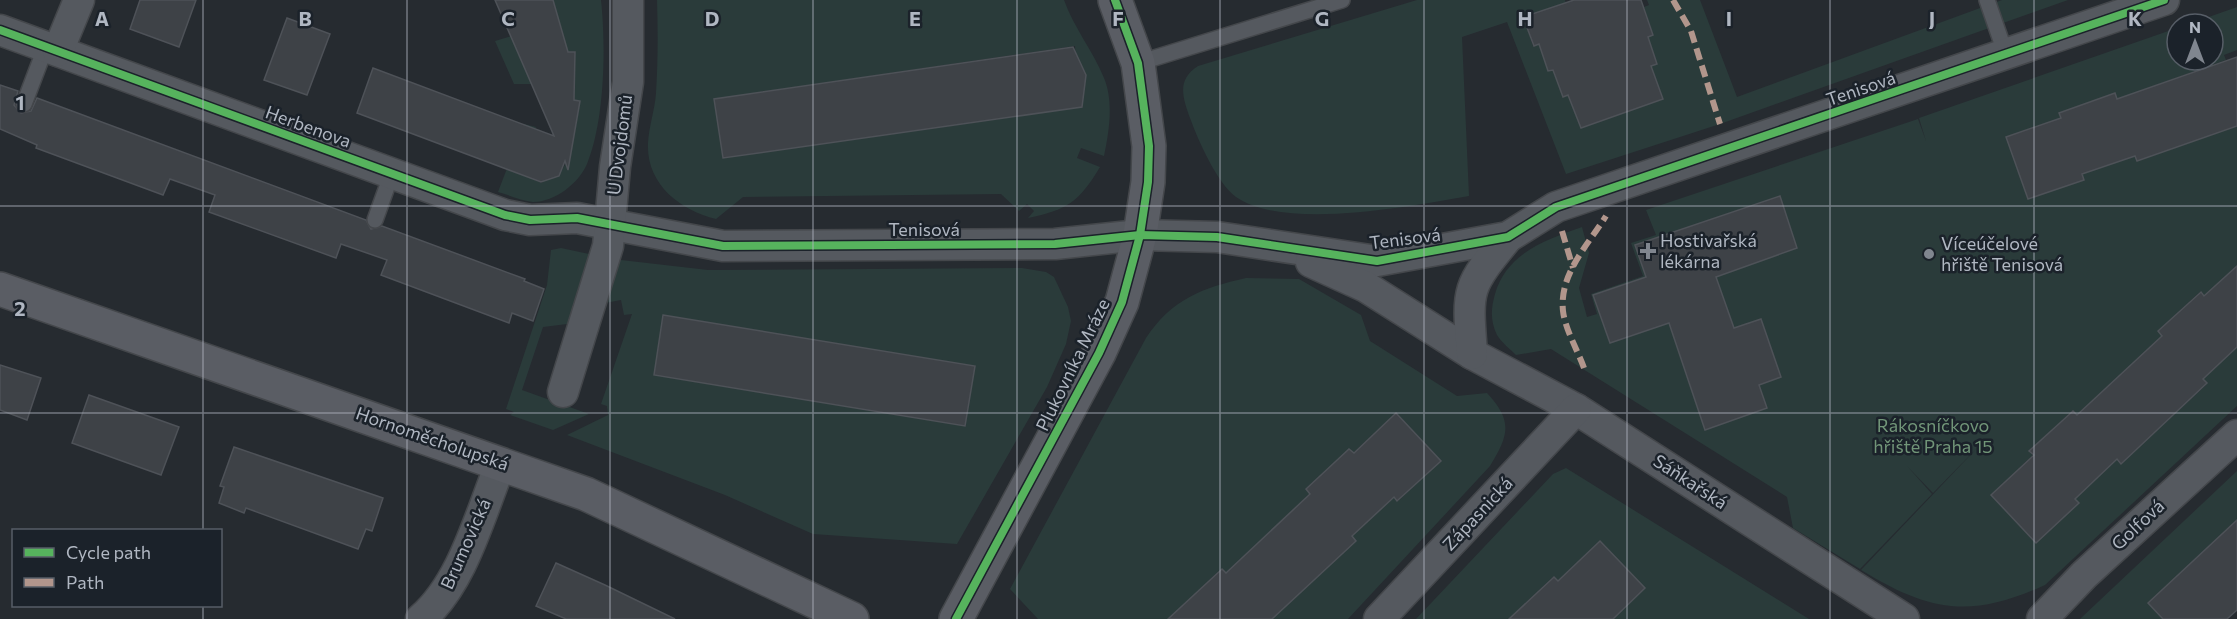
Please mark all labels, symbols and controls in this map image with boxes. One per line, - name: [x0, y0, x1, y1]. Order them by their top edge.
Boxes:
- text: A: [95, 6, 109, 30]
- text: B: [298, 6, 312, 30]
- text: C: [501, 6, 515, 30]
- text: D: [705, 6, 719, 30]
- text: E: [909, 6, 921, 30]
- text: F: [1112, 6, 1124, 30]
- text: G: [1315, 6, 1329, 30]
- text: H: [1518, 6, 1533, 30]
- text: I: [1726, 6, 1732, 30]
- text: J: [1929, 6, 1935, 30]
- text: K: [2128, 6, 2142, 30]
- north arrow: [2165, 12, 2225, 72]
- text: N: [2189, 17, 2201, 36]
- street label: Tenisová: [1823, 66, 1898, 110]
- text: 1: [15, 90, 25, 114]
- street label: U Dvojdomů: [602, 93, 636, 196]
- street label: Herbenova: [263, 100, 354, 152]
- street label: Tenisová: [888, 218, 960, 240]
- street label: Tenisová: [1368, 223, 1442, 253]
- place label: Hostivařská lékárna: [1660, 229, 1757, 272]
- place label: Víceúčelové hřiště Tenisová: [1941, 232, 2063, 275]
- marker: Hostivařská lékárna: [1641, 244, 1655, 258]
- marker: Víceúčelové hřiště Tenisová: [1922, 247, 1936, 261]
- street label: Plukovníka Mráze: [1031, 295, 1114, 434]
- text: 2: [14, 296, 26, 320]
- street label: Hornoměcholupská: [353, 402, 512, 475]
- park label: Rákosníčkovo hřiště Praha 15: [1873, 414, 1993, 457]
- street label: Sáňkařská: [1650, 449, 1732, 513]
- street label: Zápasnická: [1438, 472, 1517, 555]
- street label: Golfová: [2106, 494, 2168, 554]
- street label: Brumovická: [435, 495, 495, 592]
- legend: [12, 529, 222, 607]
- text: Cycle path: [66, 541, 151, 563]
- text: Path: [66, 571, 104, 593]

